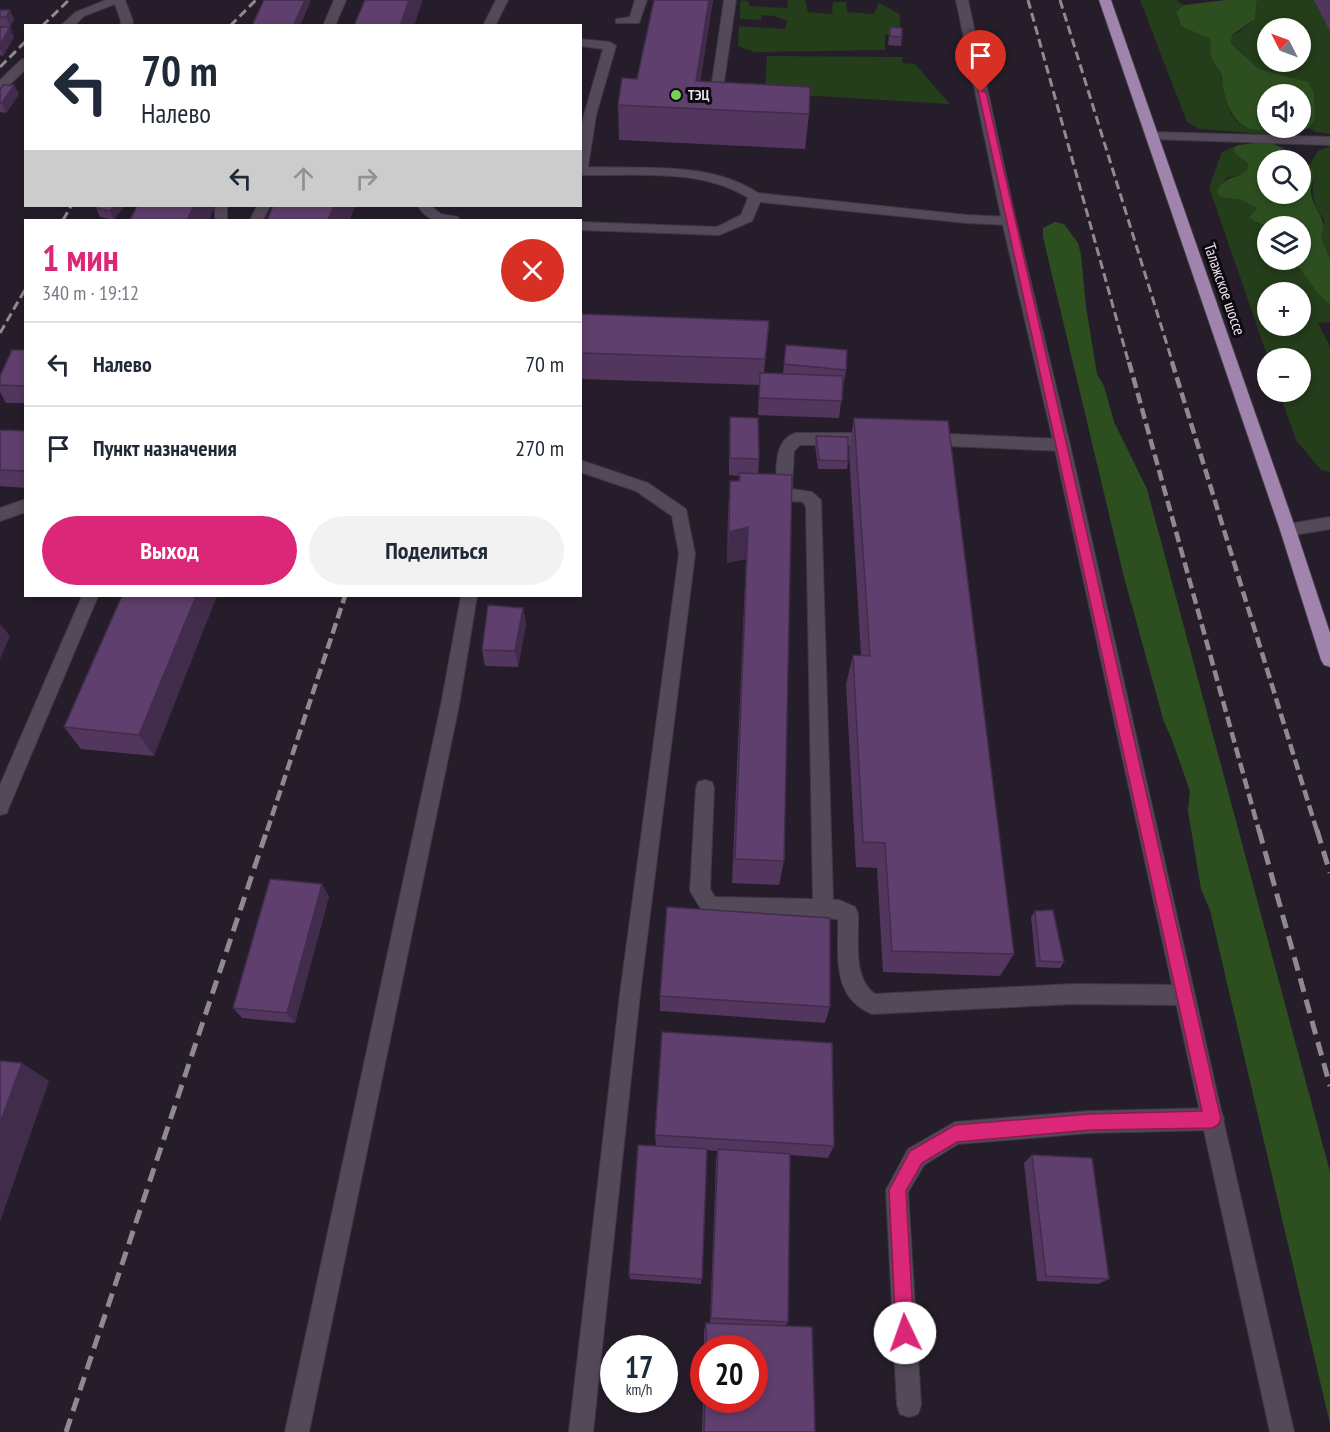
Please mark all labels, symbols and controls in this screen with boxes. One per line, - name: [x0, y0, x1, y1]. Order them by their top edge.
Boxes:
- north arrow: [1257, 18, 1311, 72]
- map controls: [1257, 18, 1311, 402]
- pin: [955, 30, 1006, 92]
- icon: arrive: [964, 39, 997, 72]
- text: 70 m: [141, 43, 218, 98]
- icon: left: [42, 48, 120, 126]
- button: sound: [1257, 84, 1311, 138]
- place label: ТЭЦ: [688, 86, 709, 104]
- marker: ТЭЦ: [669, 88, 683, 102]
- text: Налево: [141, 96, 211, 130]
- button: search: [1257, 150, 1311, 204]
- icon: left: [224, 162, 257, 195]
- icon: ahead: [287, 162, 320, 195]
- icon: right: [350, 162, 383, 195]
- button: layers: [1257, 216, 1311, 270]
- text: 1 мин: [42, 234, 119, 281]
- button: close: [501, 239, 564, 302]
- street label: Талажское шоссе: [1200, 240, 1250, 338]
- text: 340 m · 19:12: [42, 280, 139, 306]
- button: +: [1257, 282, 1311, 336]
- icon: left: [42, 348, 75, 381]
- button: −: [1257, 348, 1311, 402]
- text: Налево: [93, 350, 152, 378]
- text: 70 m: [525, 350, 564, 378]
- icon: arrive: [42, 432, 75, 465]
- text: Пункт назначения: [93, 434, 237, 462]
- text: 270 m: [515, 434, 564, 462]
- button: Выход: [42, 516, 297, 585]
- button: Поделиться: [309, 516, 564, 585]
- position arrow: [873, 1301, 937, 1365]
- speed limit sign: 20: [690, 1335, 768, 1413]
- text: 17: [625, 1347, 653, 1386]
- text: km/h: [626, 1380, 652, 1399]

